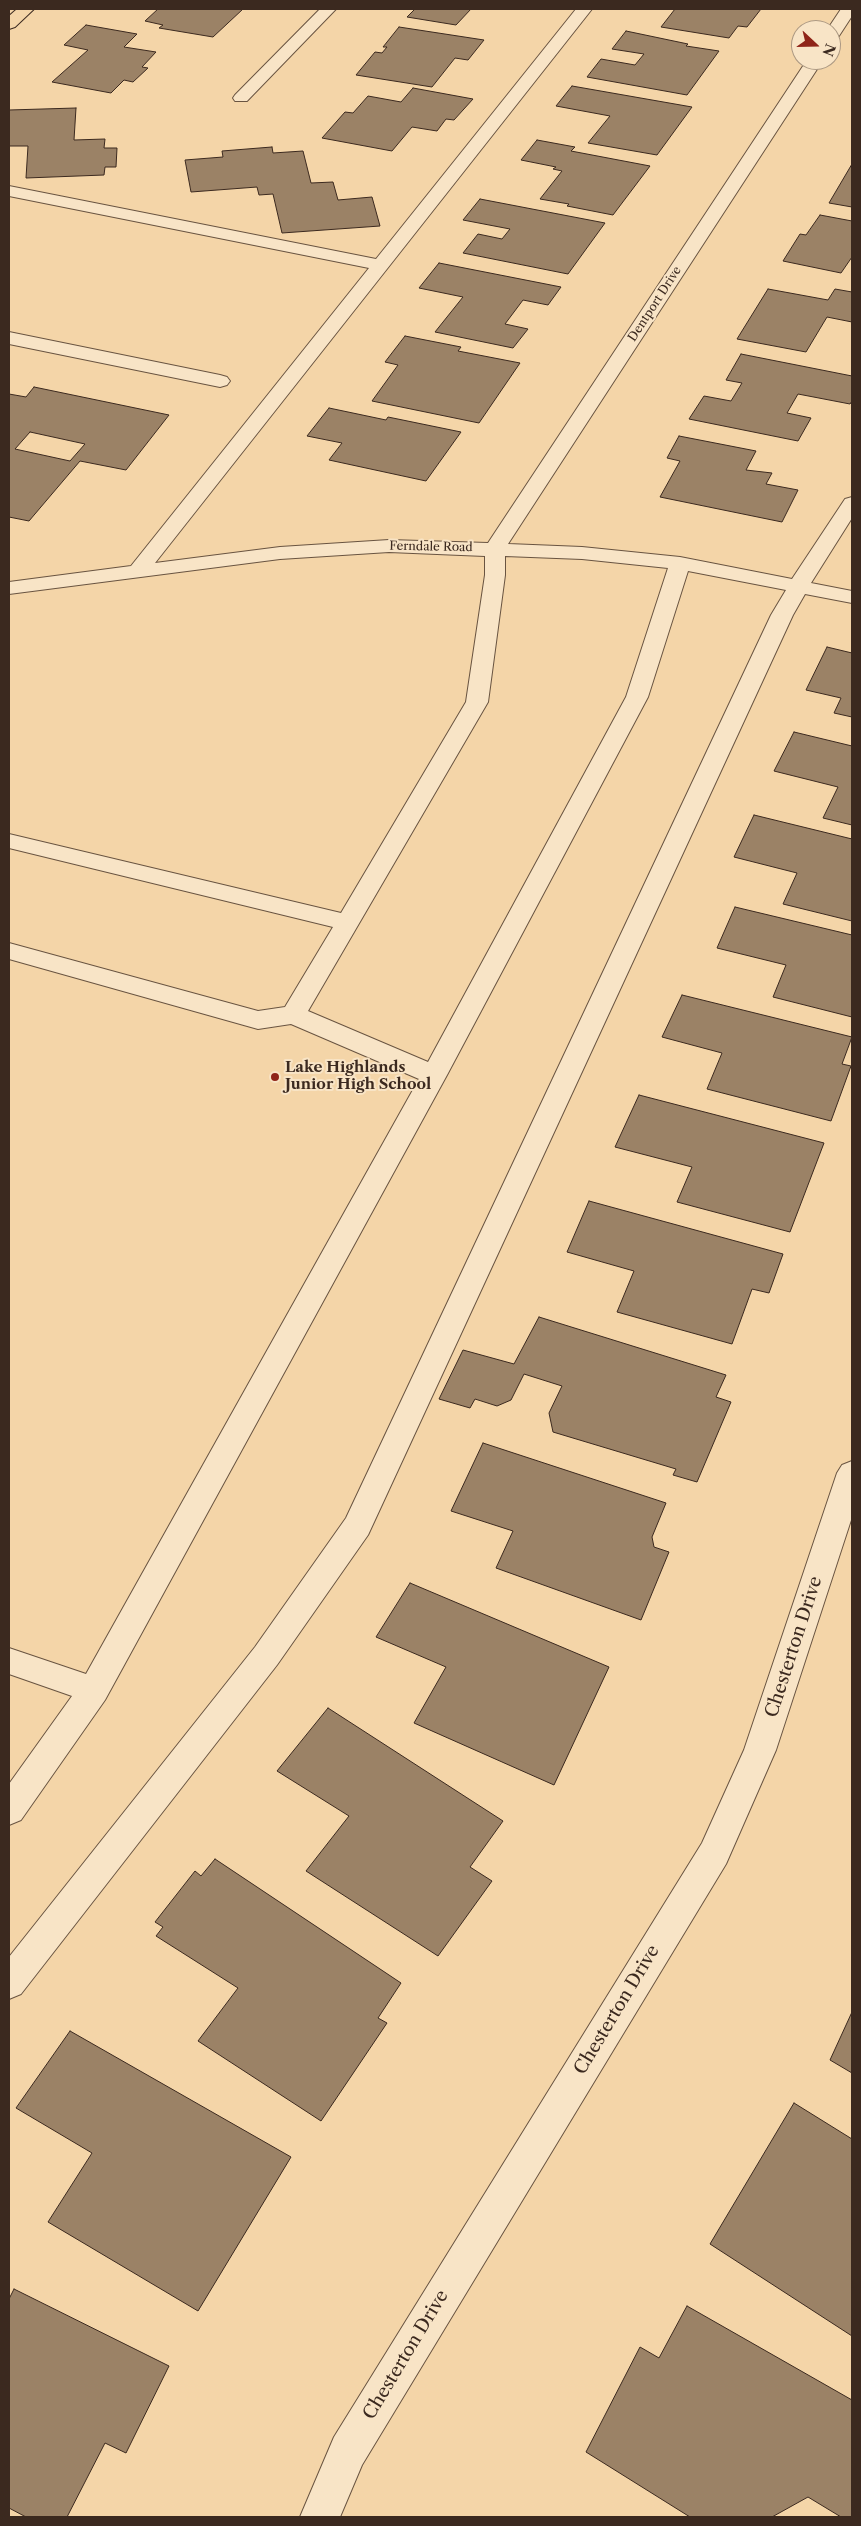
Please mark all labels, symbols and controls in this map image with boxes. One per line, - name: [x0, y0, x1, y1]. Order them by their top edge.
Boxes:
- north arrow: [791, 20, 841, 70]
- text: N: [818, 41, 840, 59]
- street label: Dentport Drive: [625, 264, 685, 344]
- street label: Ferndale Road: [389, 539, 473, 555]
- place label: Lake Highlands Junior High School: [285, 1059, 431, 1094]
- marker: Lake Highlands Junior High School: [269, 1071, 281, 1083]
- street label: Chesterton Drive: [761, 1574, 827, 1720]
- street label: Chesterton Drive: [570, 1941, 664, 2079]
- street label: Chesterton Drive: [359, 2286, 453, 2424]

